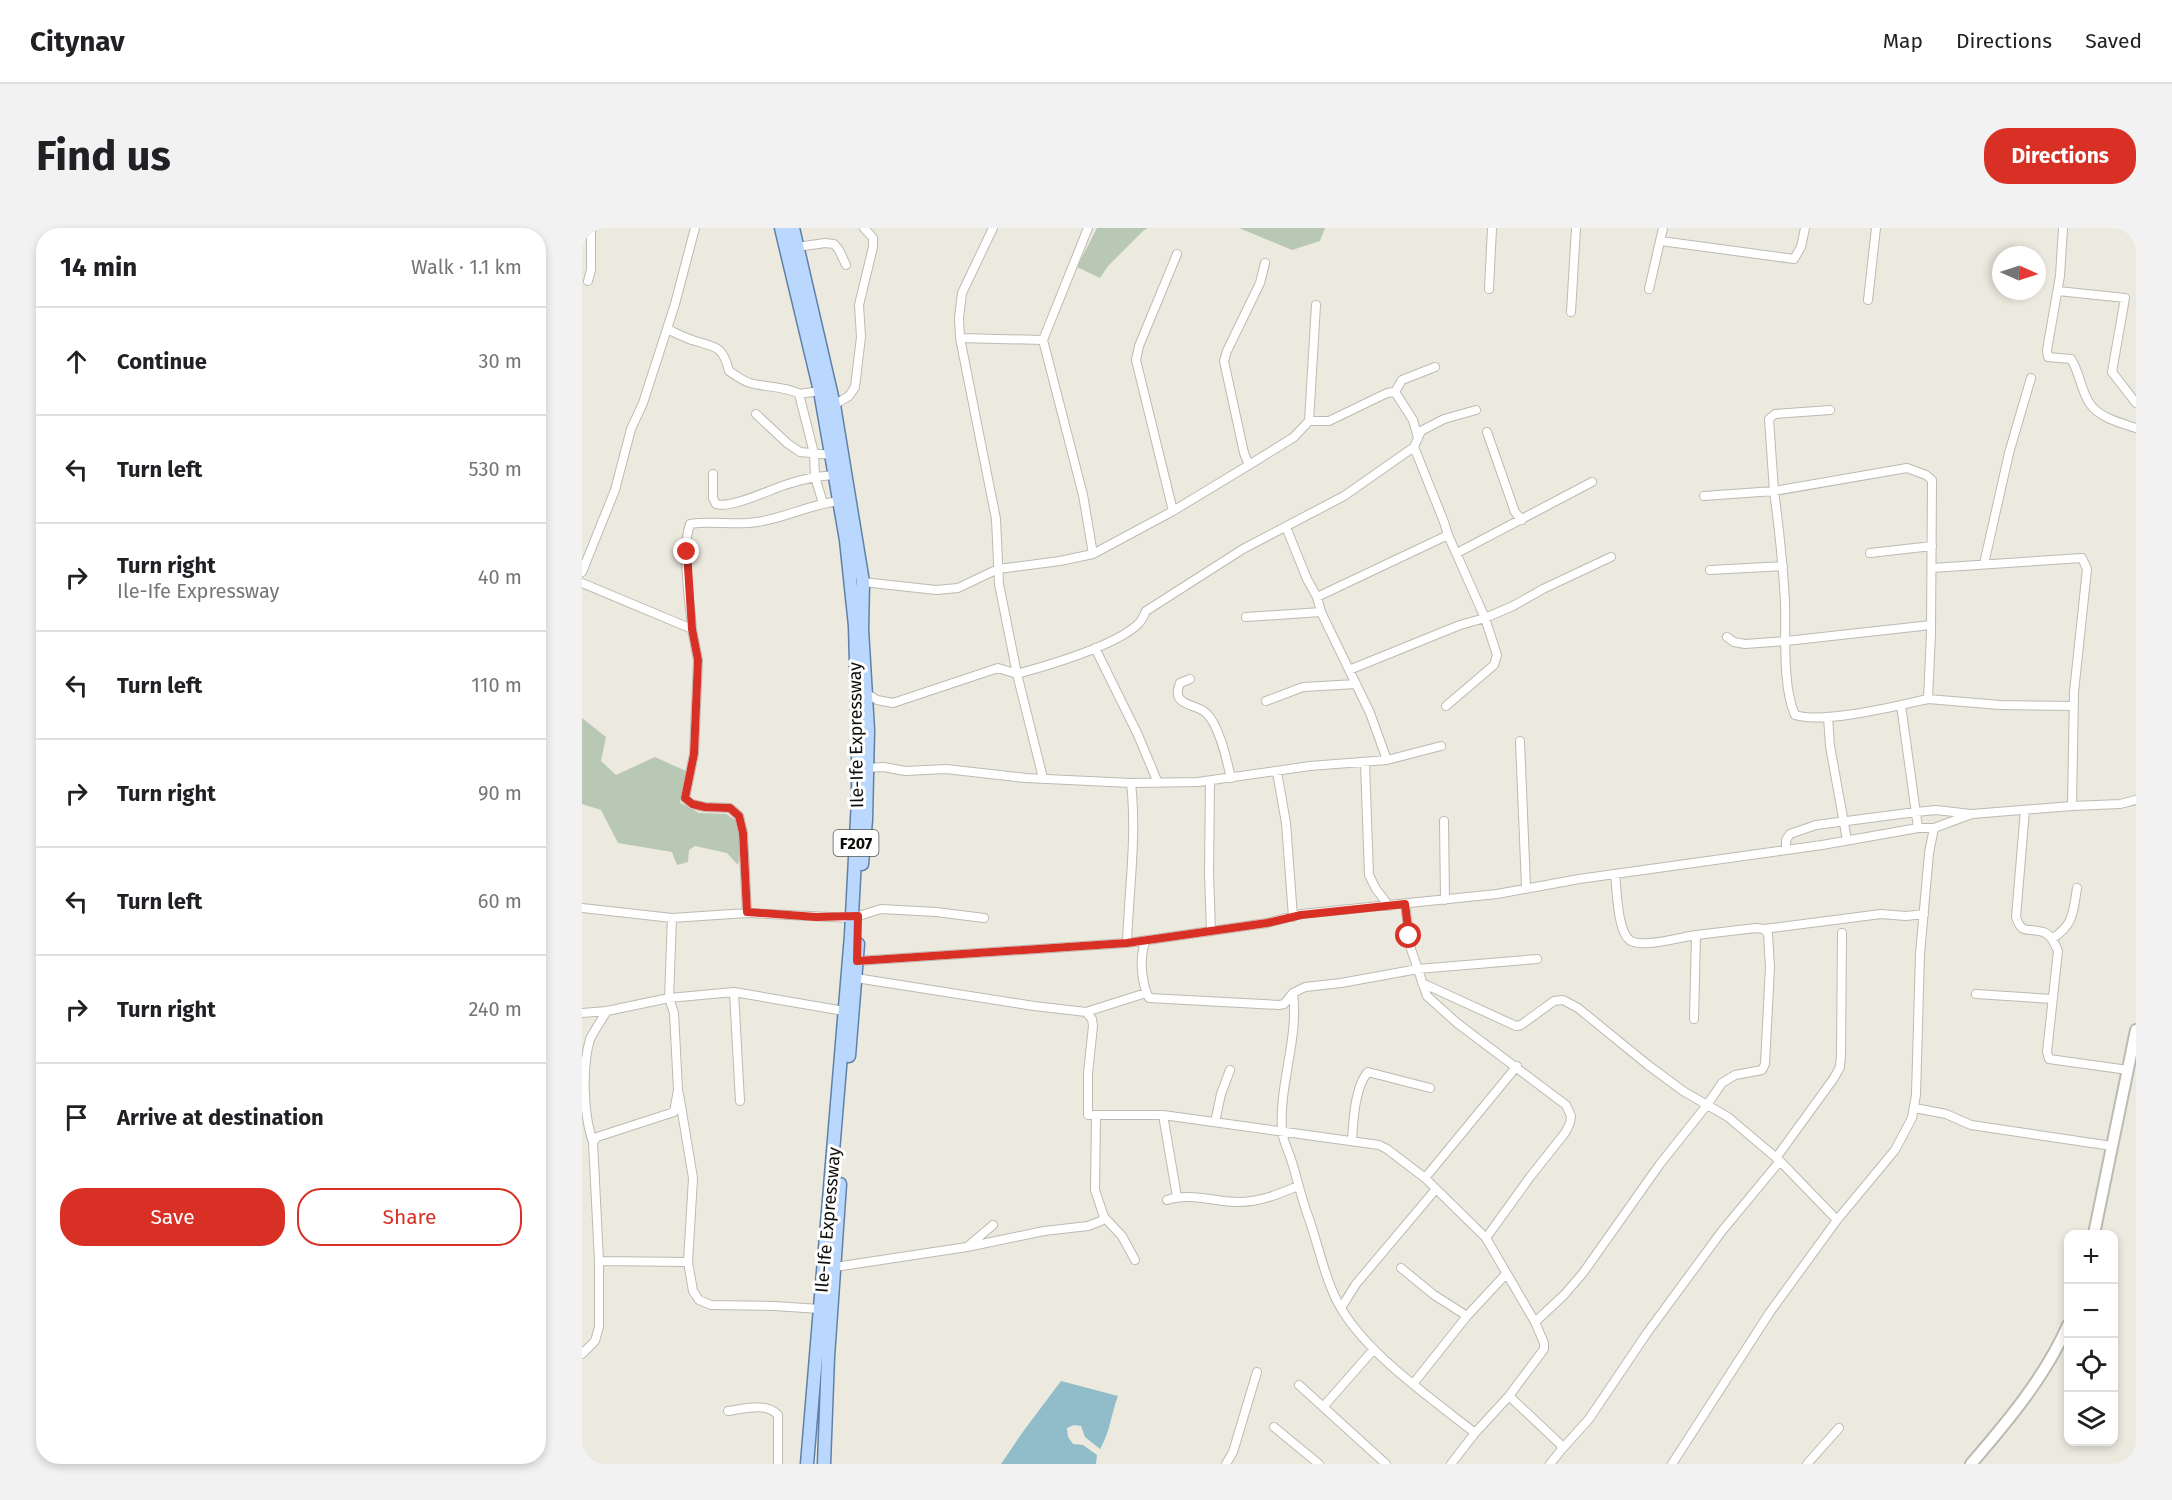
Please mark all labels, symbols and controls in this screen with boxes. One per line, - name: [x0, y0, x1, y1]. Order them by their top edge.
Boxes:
- text: Citynav: [30, 25, 125, 58]
- text: Map: [1883, 28, 1923, 54]
- text: Directions: [1956, 28, 2052, 54]
- text: Saved: [2085, 28, 2142, 54]
- button: Directions: [1984, 128, 2136, 184]
- text: Find us: [36, 131, 171, 181]
- north arrow: [1992, 246, 2046, 300]
- text: 14 min: [60, 252, 137, 283]
- text: Walk · 1.1 km: [411, 255, 522, 279]
- icon: ahead: [60, 345, 93, 378]
- text: Continue: [117, 348, 207, 375]
- text: 30 m: [478, 349, 522, 373]
- icon: left: [60, 453, 93, 486]
- text: Turn left: [117, 456, 202, 483]
- text: 530 m: [469, 457, 522, 481]
- route end: [673, 538, 699, 564]
- text: Turn right: [117, 552, 216, 579]
- icon: right: [60, 561, 93, 594]
- text: 40 m: [478, 565, 522, 589]
- text: Ile-Ife Expressway: [117, 579, 279, 603]
- street label: Ile-Ife Expressway: [844, 662, 868, 808]
- icon: left: [60, 669, 93, 702]
- text: Turn left: [117, 672, 202, 699]
- text: 110 m: [471, 673, 522, 697]
- icon: right: [60, 777, 93, 810]
- text: Turn right: [117, 780, 216, 807]
- text: 90 m: [478, 781, 522, 805]
- road number: F207: [834, 830, 878, 856]
- icon: left: [60, 885, 93, 918]
- text: Turn left: [117, 888, 202, 915]
- text: 60 m: [478, 889, 522, 913]
- route start: [1395, 922, 1421, 948]
- icon: right: [60, 993, 93, 1026]
- text: Turn right: [117, 996, 216, 1023]
- text: 240 m: [468, 997, 522, 1021]
- icon: arrive: [60, 1101, 93, 1134]
- text: Arrive at destination: [117, 1104, 324, 1131]
- street label: Ile-Ife Expressway: [811, 1146, 845, 1294]
- button: Save: [60, 1188, 285, 1246]
- button: Share: [297, 1188, 522, 1246]
- map controls: [2064, 1230, 2118, 1446]
- button: +: [2064, 1230, 2118, 1284]
- button: −: [2064, 1284, 2118, 1338]
- button: locate: [2064, 1338, 2118, 1392]
- button: layers: [2064, 1392, 2118, 1446]

